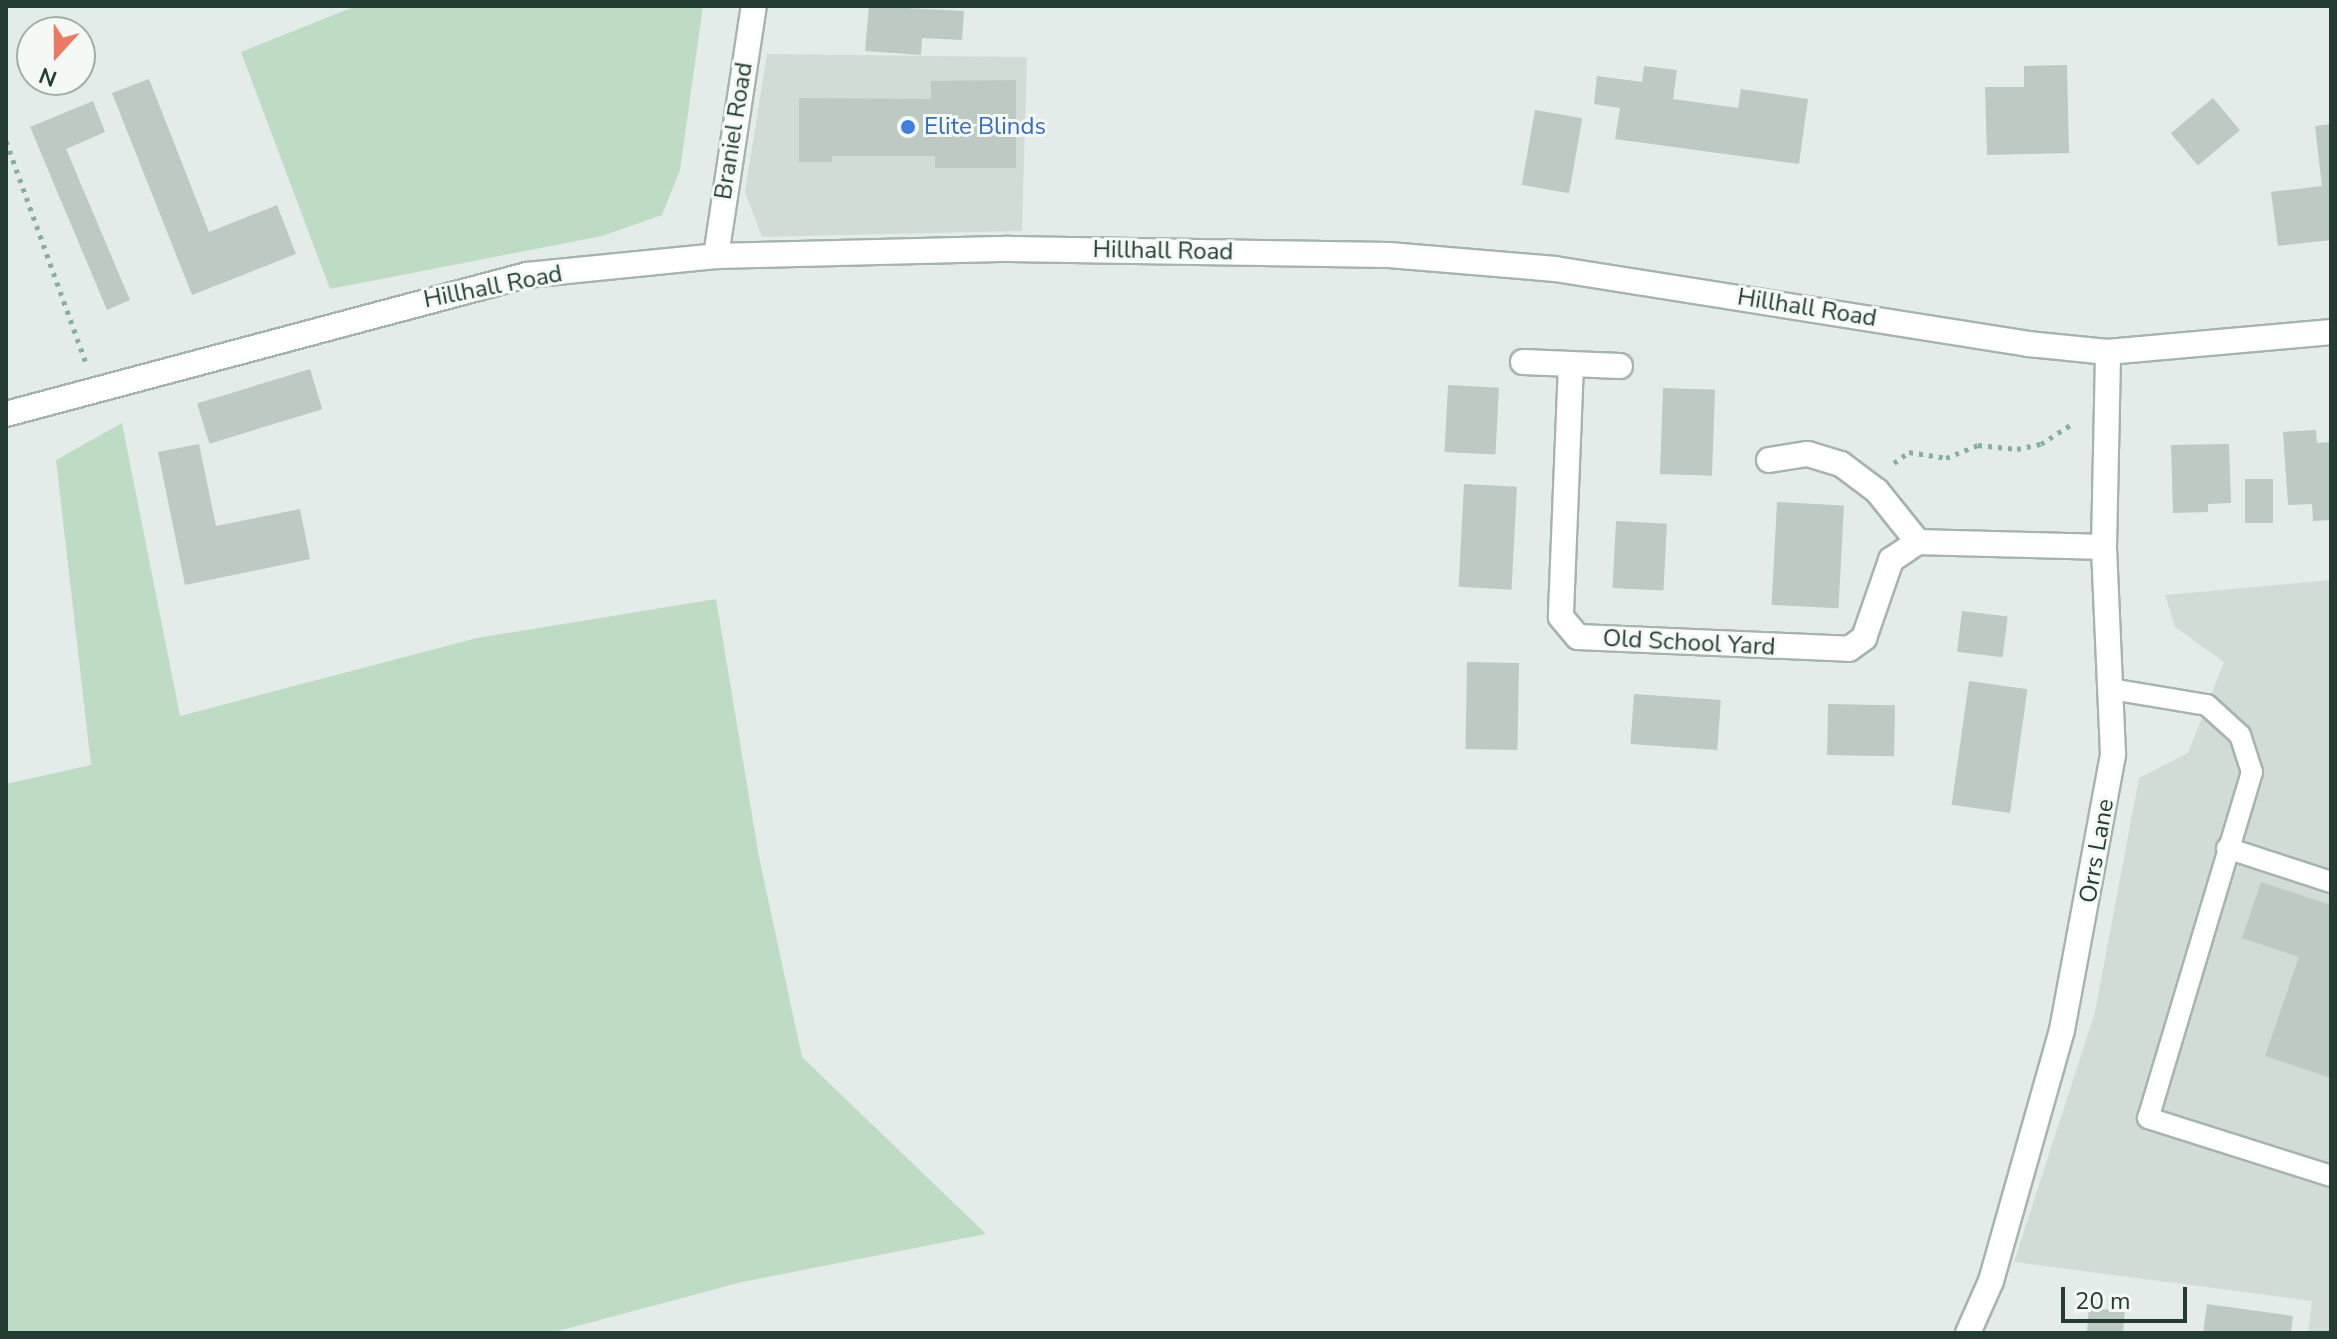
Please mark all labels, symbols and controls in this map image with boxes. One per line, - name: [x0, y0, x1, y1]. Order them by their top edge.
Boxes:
- north arrow: [16, 16, 96, 96]
- text: N: [35, 60, 61, 93]
- street label: Braniel Road: [709, 60, 759, 202]
- place label: Elite Blinds: [924, 113, 1046, 141]
- marker: Elite Blinds: [899, 118, 917, 136]
- street label: Hillhall Road: [1092, 235, 1234, 267]
- street label: Hillhall Road: [421, 259, 565, 315]
- street label: Hillhall Road: [1735, 283, 1879, 333]
- street label: Old School Yard: [1602, 624, 1776, 662]
- street label: Orrs Lane: [2074, 797, 2120, 905]
- scale bar: [2065, 1271, 2191, 1321]
- text: 20 m: [2075, 1285, 2131, 1317]

